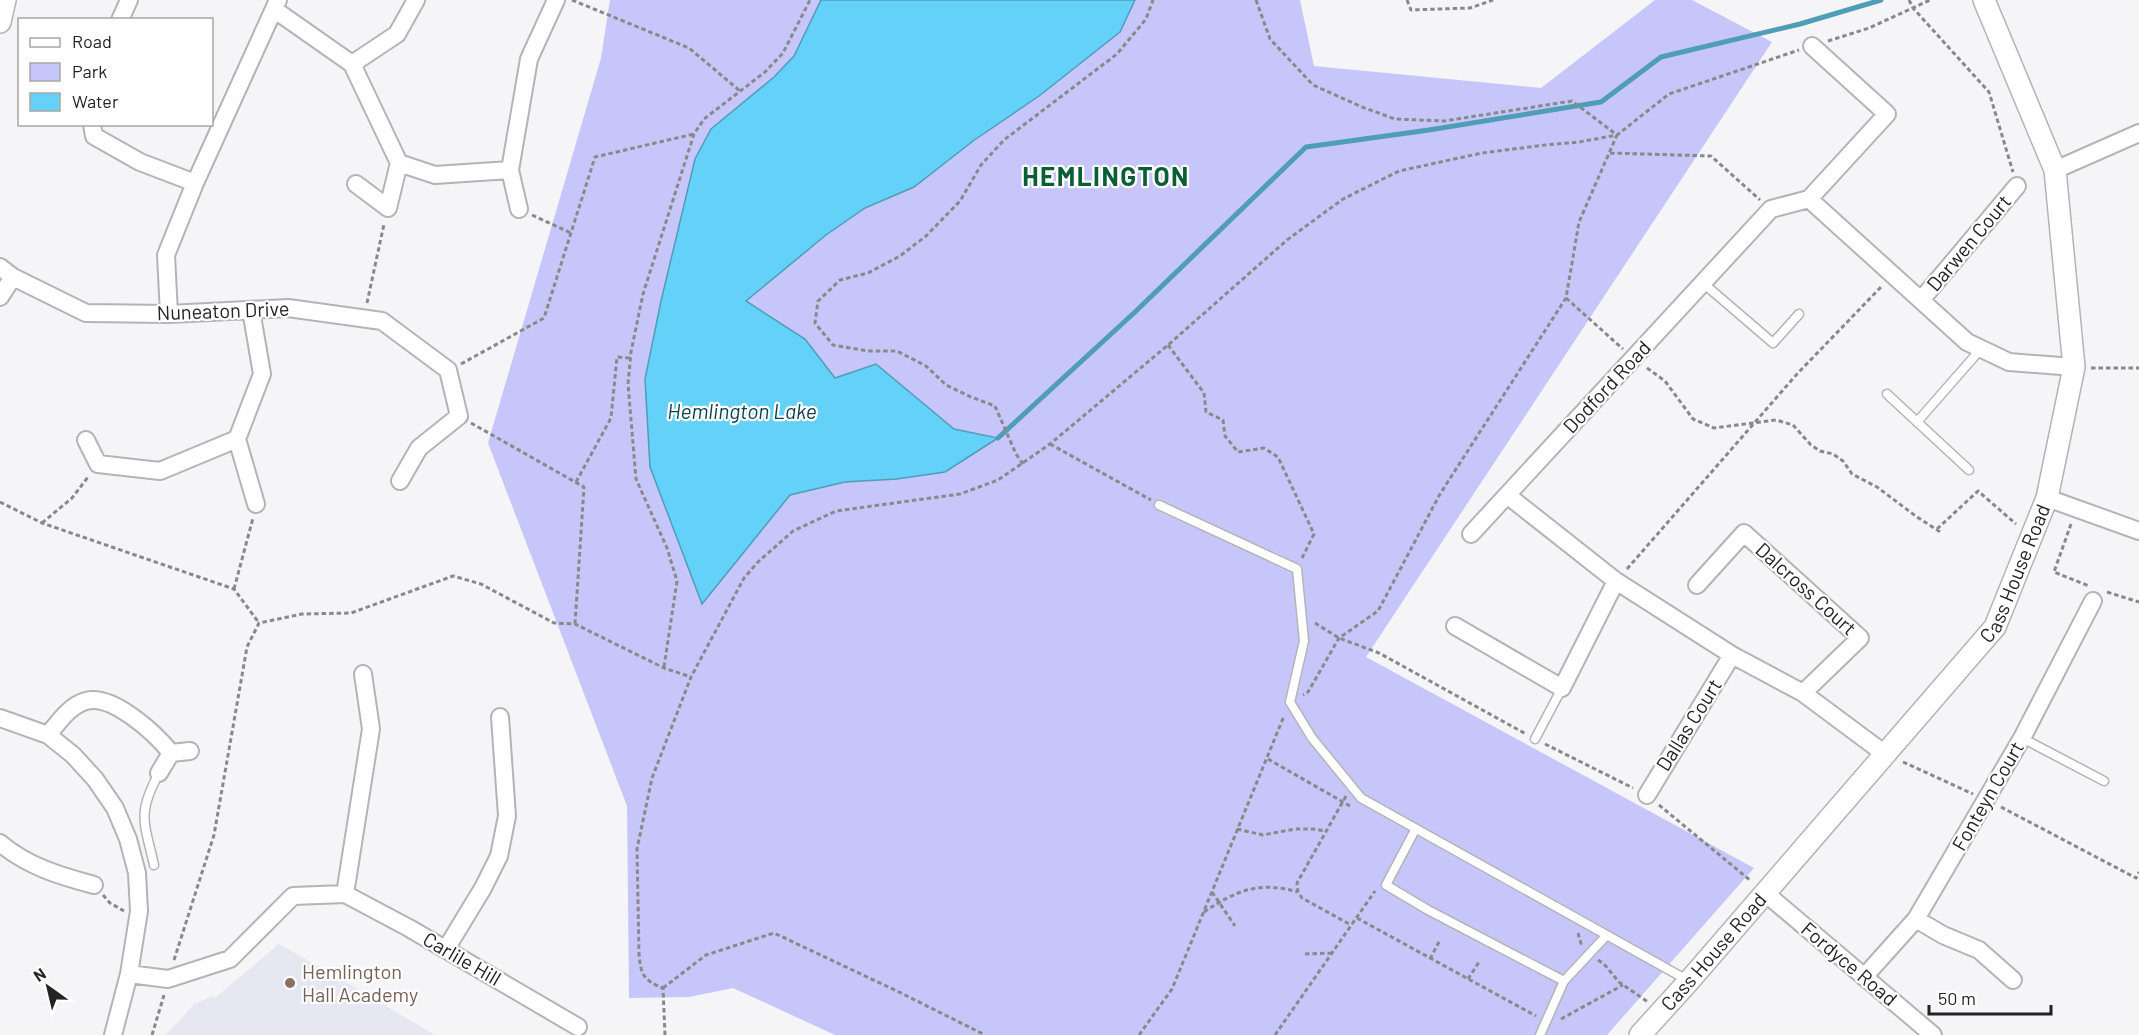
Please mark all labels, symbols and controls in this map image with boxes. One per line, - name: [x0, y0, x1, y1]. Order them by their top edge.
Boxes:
- legend: [18, 18, 213, 126]
- text: Road: [72, 30, 112, 52]
- text: Park: [72, 60, 107, 82]
- text: Water: [72, 90, 119, 112]
- district label: HEMLINGTON: [1022, 160, 1190, 191]
- street label: Darwen Court: [1921, 189, 2015, 295]
- street label: Nuneaton Drive: [156, 296, 290, 324]
- street label: Dodford Road: [1557, 335, 1655, 438]
- water label: Hemlington Lake: [667, 398, 817, 423]
- street label: Cass House Road: [1974, 500, 2054, 647]
- street label: Dalcross Court: [1751, 537, 1862, 640]
- street label: Dallas Court: [1650, 674, 1726, 775]
- street label: Fonteyn Court: [1946, 737, 2028, 854]
- street label: Cass House Road: [1655, 888, 1771, 1015]
- street label: Fordyce Road: [1797, 916, 1902, 1010]
- street label: Carlile Hill: [419, 926, 506, 990]
- north arrow: [18, 957, 78, 1017]
- place label: Hemlington Hall Academy: [302, 959, 418, 1006]
- text: N: [30, 963, 49, 985]
- marker: Hemlington Hall Academy: [283, 976, 297, 990]
- scale bar: [1929, 978, 2050, 1016]
- text: 50 m: [1938, 987, 1976, 1009]

